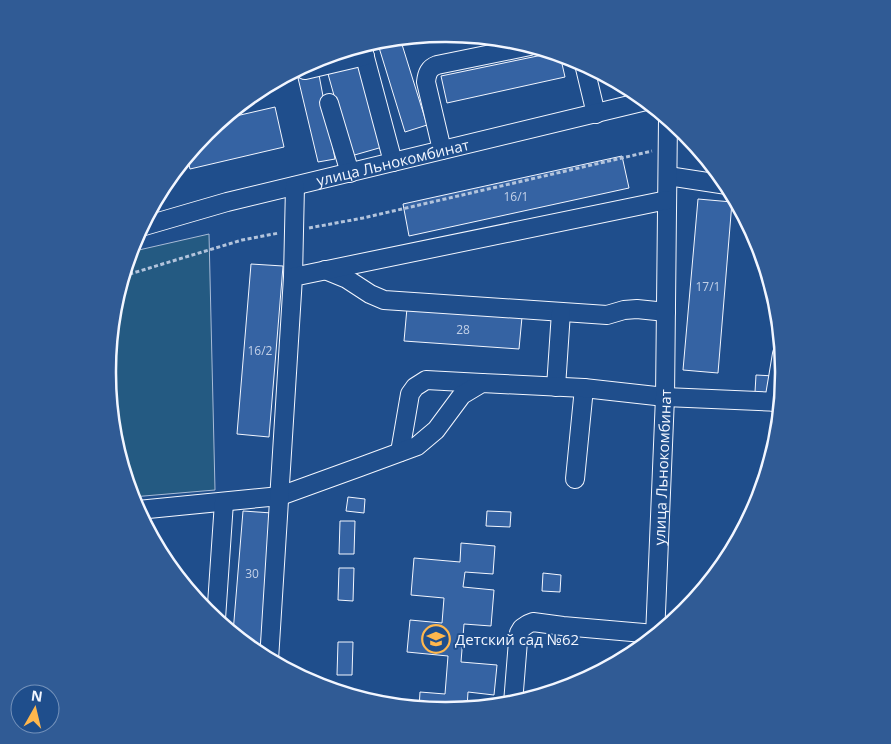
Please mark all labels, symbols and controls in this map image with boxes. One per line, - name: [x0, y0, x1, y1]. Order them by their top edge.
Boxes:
- street label: улица Льнокомбинат: [314, 134, 471, 190]
- house number: 16/1: [504, 188, 528, 205]
- house number: 17/1: [696, 278, 720, 295]
- house number: 28: [456, 321, 470, 338]
- house number: 16/2: [248, 342, 273, 359]
- street label: улица Льнокомбинат: [649, 389, 675, 546]
- house number: 30: [245, 565, 259, 582]
- school or university icon: Детский сад №62: [421, 624, 451, 654]
- place label: Детский сад №62: [455, 629, 579, 649]
- north arrow: [10, 684, 60, 734]
- text: N: [30, 685, 44, 706]

